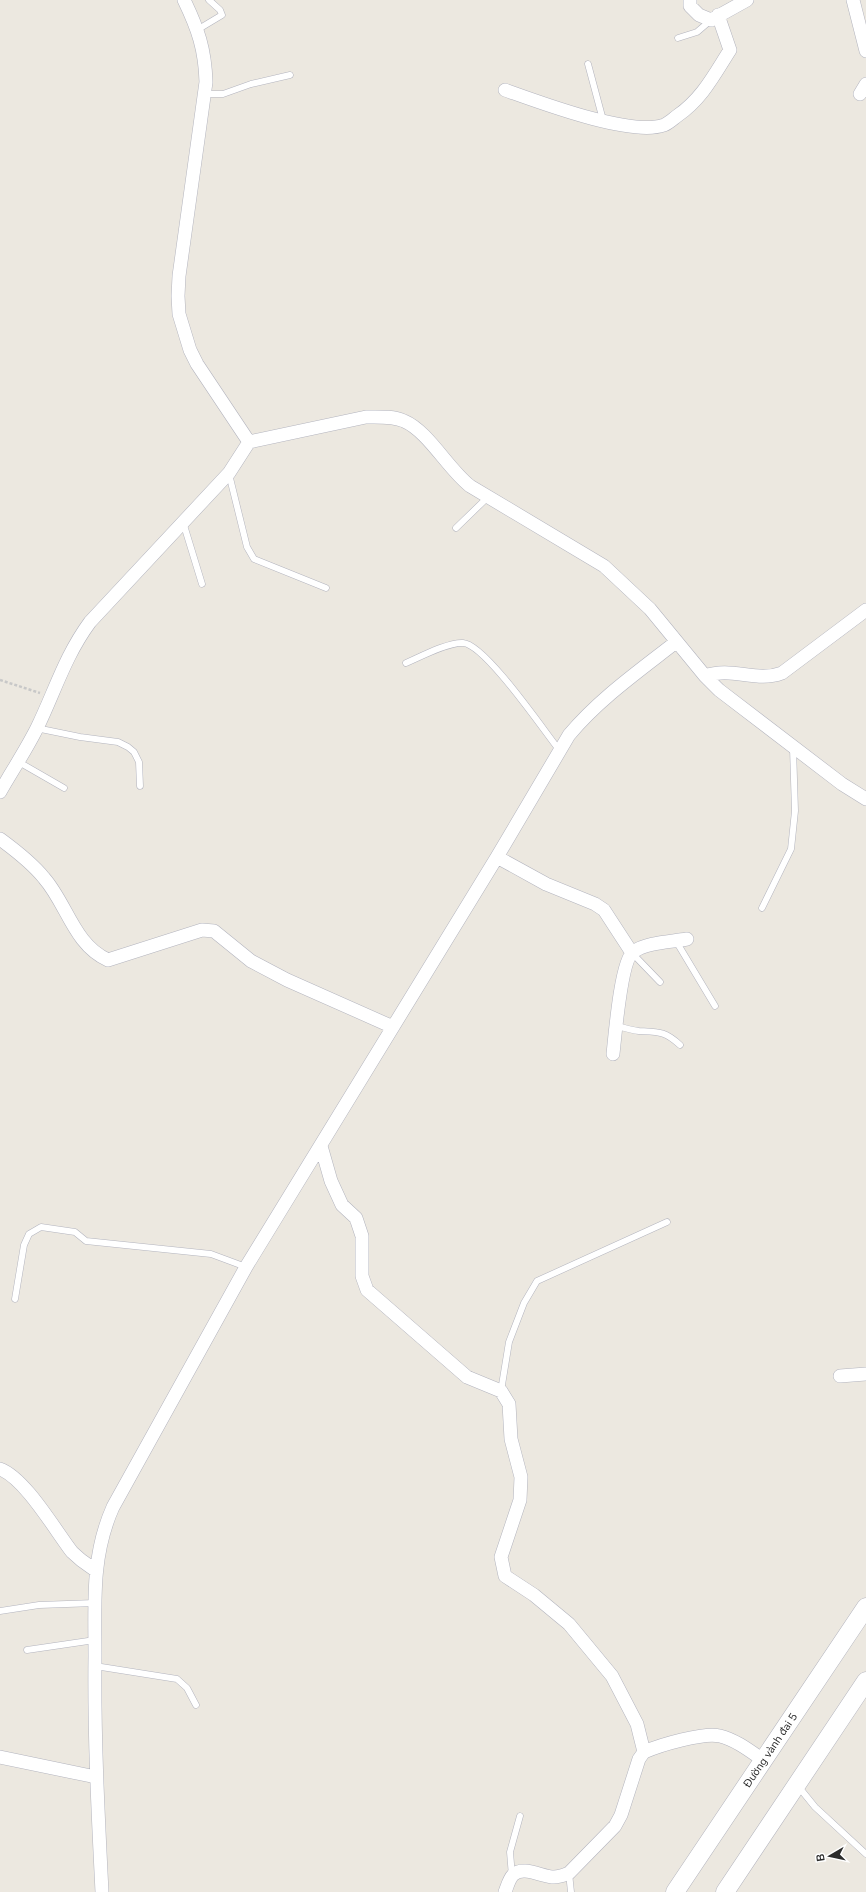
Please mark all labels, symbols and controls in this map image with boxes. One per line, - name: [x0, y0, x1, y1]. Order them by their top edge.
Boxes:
- street label: Đường vành đai 5: [739, 1710, 801, 1791]
- north arrow: [810, 1836, 850, 1876]
- text: B: [813, 1853, 829, 1862]

